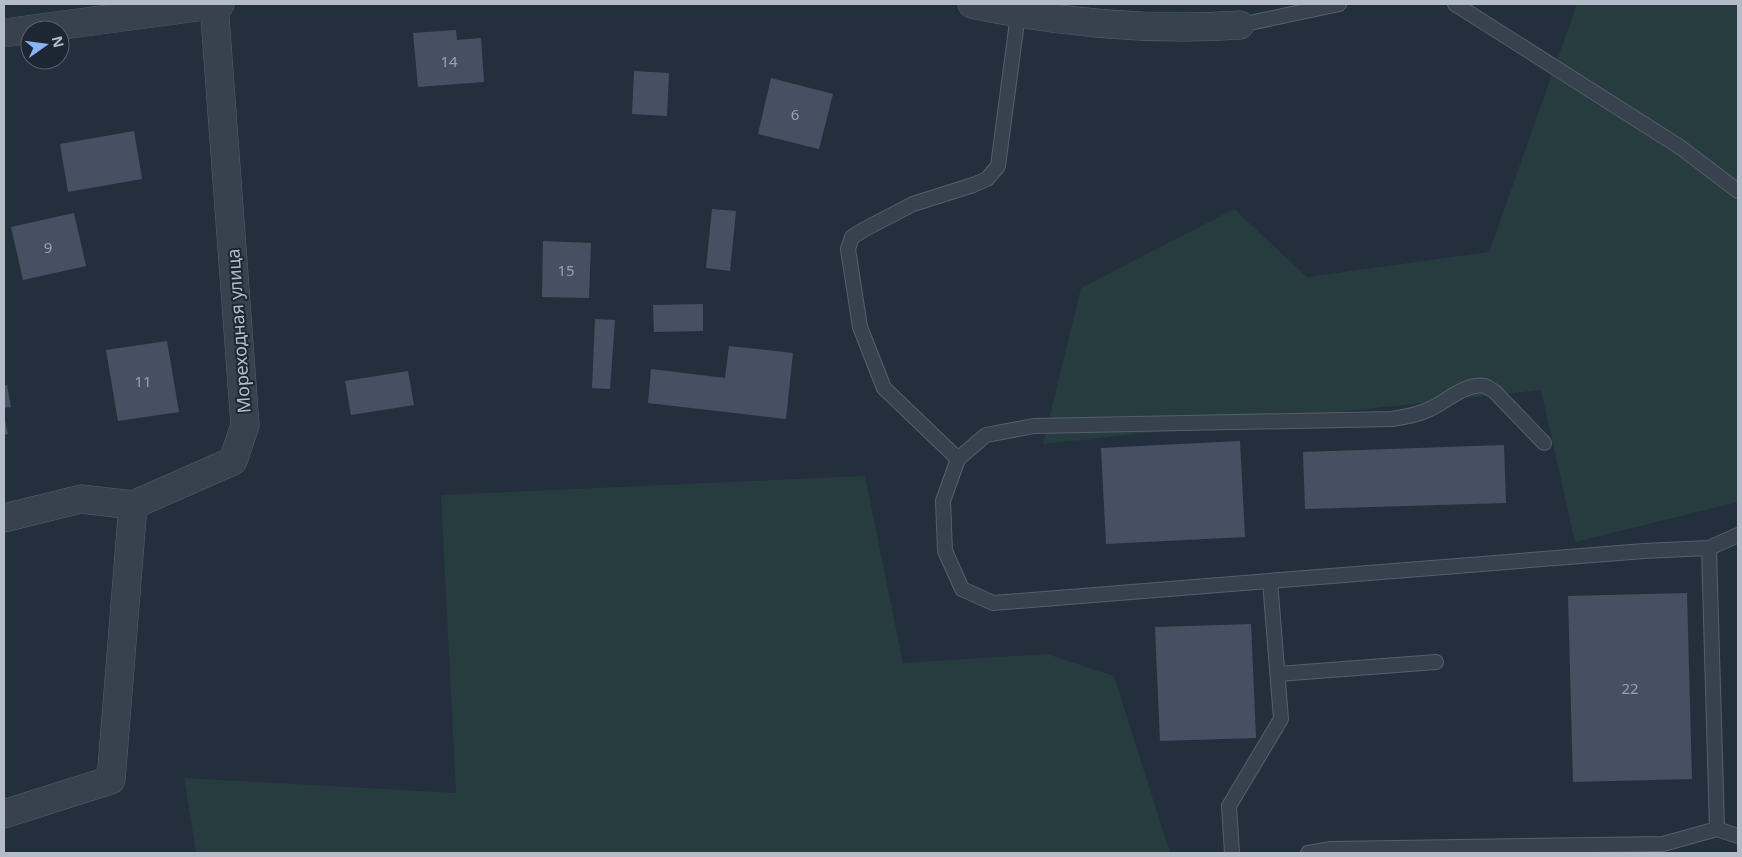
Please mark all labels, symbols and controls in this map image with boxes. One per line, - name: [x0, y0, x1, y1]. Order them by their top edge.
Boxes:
- north arrow: [20, 20, 70, 70]
- text: N: [48, 34, 69, 50]
- house number: 14: [440, 51, 458, 71]
- house number: 6: [791, 104, 799, 124]
- house number: 9: [44, 237, 52, 257]
- street label: Мореходная улица: [220, 248, 256, 414]
- house number: 15: [557, 260, 575, 280]
- house number: 11: [134, 371, 152, 391]
- house number: 22: [1621, 678, 1639, 698]

